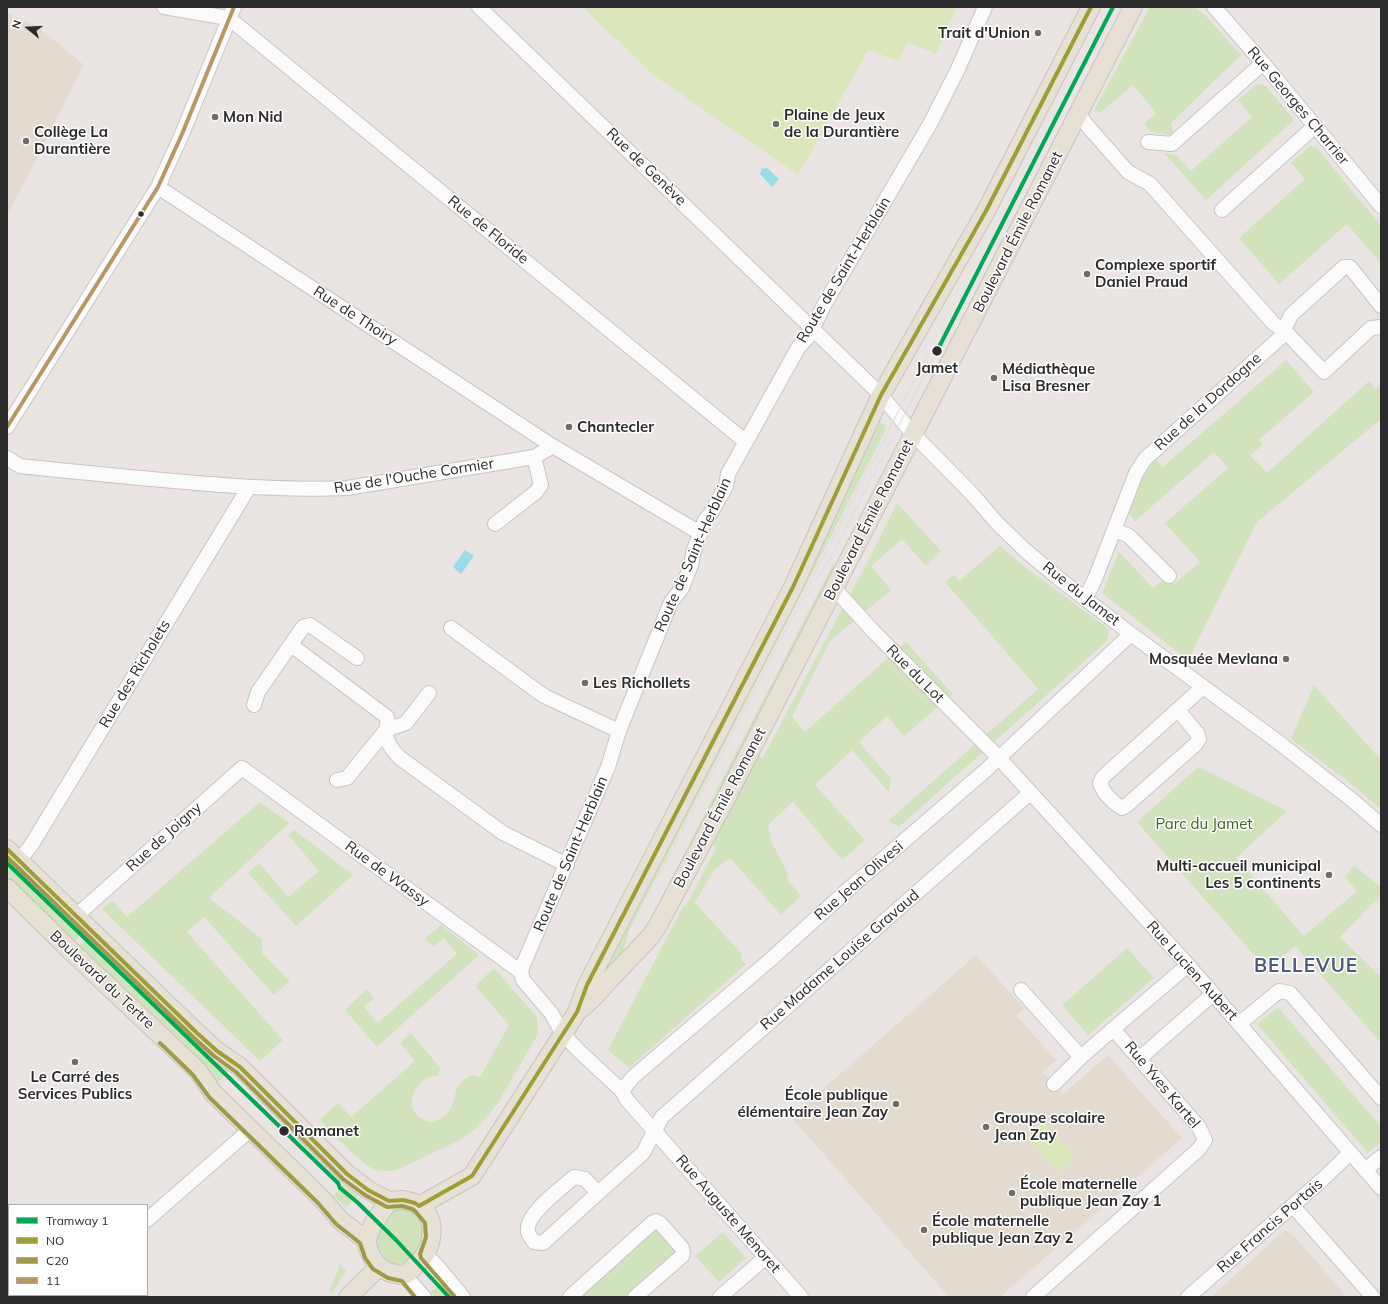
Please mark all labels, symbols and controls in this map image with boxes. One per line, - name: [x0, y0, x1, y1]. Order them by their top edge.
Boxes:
- north arrow: [8, 8, 48, 48]
- text: N: [9, 18, 25, 30]
- place label: Trait d'Union: [938, 24, 1030, 42]
- marker: Trait d'Union: [1033, 28, 1043, 38]
- street label: Rue Georges Charrier: [1243, 43, 1353, 169]
- place label: Plaine de Jeux de la Durantière: [784, 106, 899, 141]
- place label: Mon Nid: [223, 108, 283, 126]
- marker: Mon Nid: [210, 112, 220, 122]
- marker: Plaine de Jeux de la Durantière: [771, 119, 781, 129]
- place label: Collège La Durantière: [34, 123, 110, 158]
- street label: Rue de Genève: [602, 124, 690, 210]
- marker: Collège La Durantière: [21, 136, 31, 146]
- street label: Boulevard Émile Romanet: [969, 148, 1067, 316]
- street label: Rue de Floride: [444, 192, 532, 268]
- street label: Route de Saint-Herblain: [793, 194, 895, 346]
- unlabelled marker: [136, 209, 146, 219]
- place label: Complexe sportif Daniel Praud: [1095, 256, 1216, 291]
- marker: Complexe sportif Daniel Praud: [1082, 269, 1092, 279]
- street label: Rue de Thoiry: [310, 282, 400, 350]
- marker: Jamet: [930, 344, 944, 358]
- street label: Rue de la Dordogne: [1151, 349, 1265, 455]
- place label: Jamet: [916, 359, 958, 377]
- place label: Médiathèque Lisa Bresner: [1002, 360, 1095, 395]
- marker: Médiathèque Lisa Bresner: [989, 373, 999, 383]
- place label: Chantecler: [577, 418, 654, 436]
- marker: Chantecler: [564, 422, 574, 432]
- street label: Boulevard Émile Romanet: [820, 436, 918, 604]
- street label: Rue de l'Ouche Cormier: [333, 454, 495, 498]
- street label: Route de Saint-Herblain: [651, 475, 735, 635]
- street label: Rue du Jamet: [1039, 558, 1123, 630]
- street label: Rue des Richolets: [96, 617, 174, 731]
- street label: Rue du Lot: [882, 641, 948, 707]
- place label: Mosquée Mevlana: [1149, 650, 1278, 668]
- marker: Mosquée Mevlana: [1281, 654, 1291, 664]
- place label: Les Richollets: [593, 674, 690, 692]
- marker: Les Richollets: [580, 678, 590, 688]
- street label: Boulevard Émile Romanet: [670, 725, 770, 891]
- street label: Route de Saint-Herblain: [530, 774, 612, 934]
- street label: Rue de Joigny: [123, 799, 205, 875]
- park label: Parc du Jamet: [1155, 815, 1253, 833]
- street label: Rue de Wassy: [341, 837, 433, 911]
- street label: Rue Jean Olivesi: [811, 838, 907, 924]
- place label: Multi-accueil municipal Les 5 continents: [1156, 857, 1321, 892]
- marker: Multi-accueil municipal Les 5 continents: [1324, 870, 1334, 880]
- street label: Rue Madame Louise Gravaud: [757, 886, 923, 1034]
- street label: Rue Lucien Aubert: [1143, 918, 1241, 1024]
- street label: Boulevard du Tertre: [46, 927, 158, 1033]
- district label: BELLEVUE: [1254, 955, 1358, 977]
- street label: Rue Yves Kartel: [1120, 1038, 1204, 1132]
- marker: Le Carré des Services Publics: [70, 1057, 80, 1067]
- place label: Le Carré des Services Publics: [18, 1068, 132, 1103]
- place label: École publique élémentaire Jean Zay: [737, 1086, 888, 1121]
- marker: École publique élémentaire Jean Zay: [891, 1099, 901, 1109]
- place label: Groupe scolaire Jean Zay: [994, 1109, 1105, 1144]
- place label: Romanet: [294, 1122, 359, 1140]
- marker: Groupe scolaire Jean Zay: [981, 1122, 991, 1132]
- marker: Romanet: [277, 1124, 291, 1138]
- street label: Rue Auguste Menoret: [672, 1151, 784, 1277]
- place label: École maternelle publique Jean Zay 1: [1020, 1175, 1161, 1210]
- street label: Rue Francis Portais: [1214, 1175, 1326, 1277]
- marker: École maternelle publique Jean Zay 1: [1007, 1188, 1017, 1198]
- legend: [8, 1204, 148, 1296]
- place label: École maternelle publique Jean Zay 2: [932, 1212, 1073, 1247]
- text: Tramway 1: [46, 1213, 108, 1228]
- marker: École maternelle publique Jean Zay 2: [919, 1225, 929, 1235]
- text: NO: [46, 1233, 64, 1248]
- text: C20: [46, 1253, 69, 1268]
- text: 11: [46, 1273, 60, 1288]

